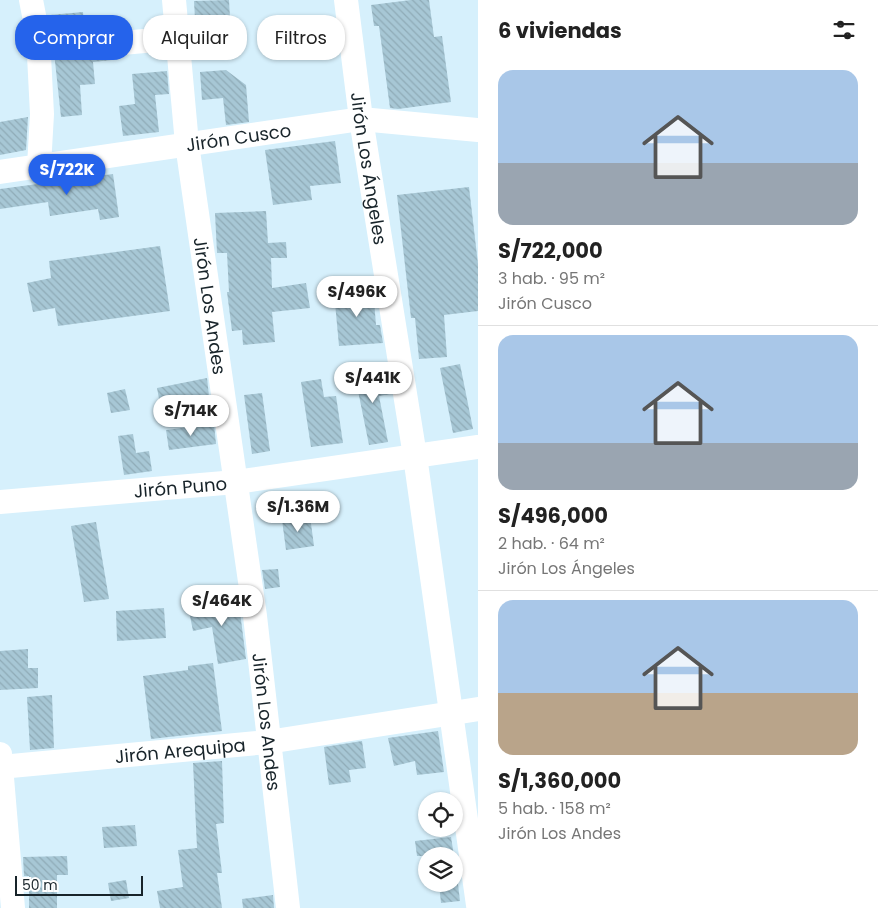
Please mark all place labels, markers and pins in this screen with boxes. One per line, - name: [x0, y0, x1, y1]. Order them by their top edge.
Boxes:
- pin: S/722K: [26, 154, 108, 196]
- pin: S/496K: [316, 276, 398, 318]
- pin: S/441K: [332, 362, 414, 404]
- pin: S/714K: [150, 394, 232, 437]
- pin: S/1.36M: [252, 490, 344, 533]
- pin: S/464K: [181, 584, 263, 627]

